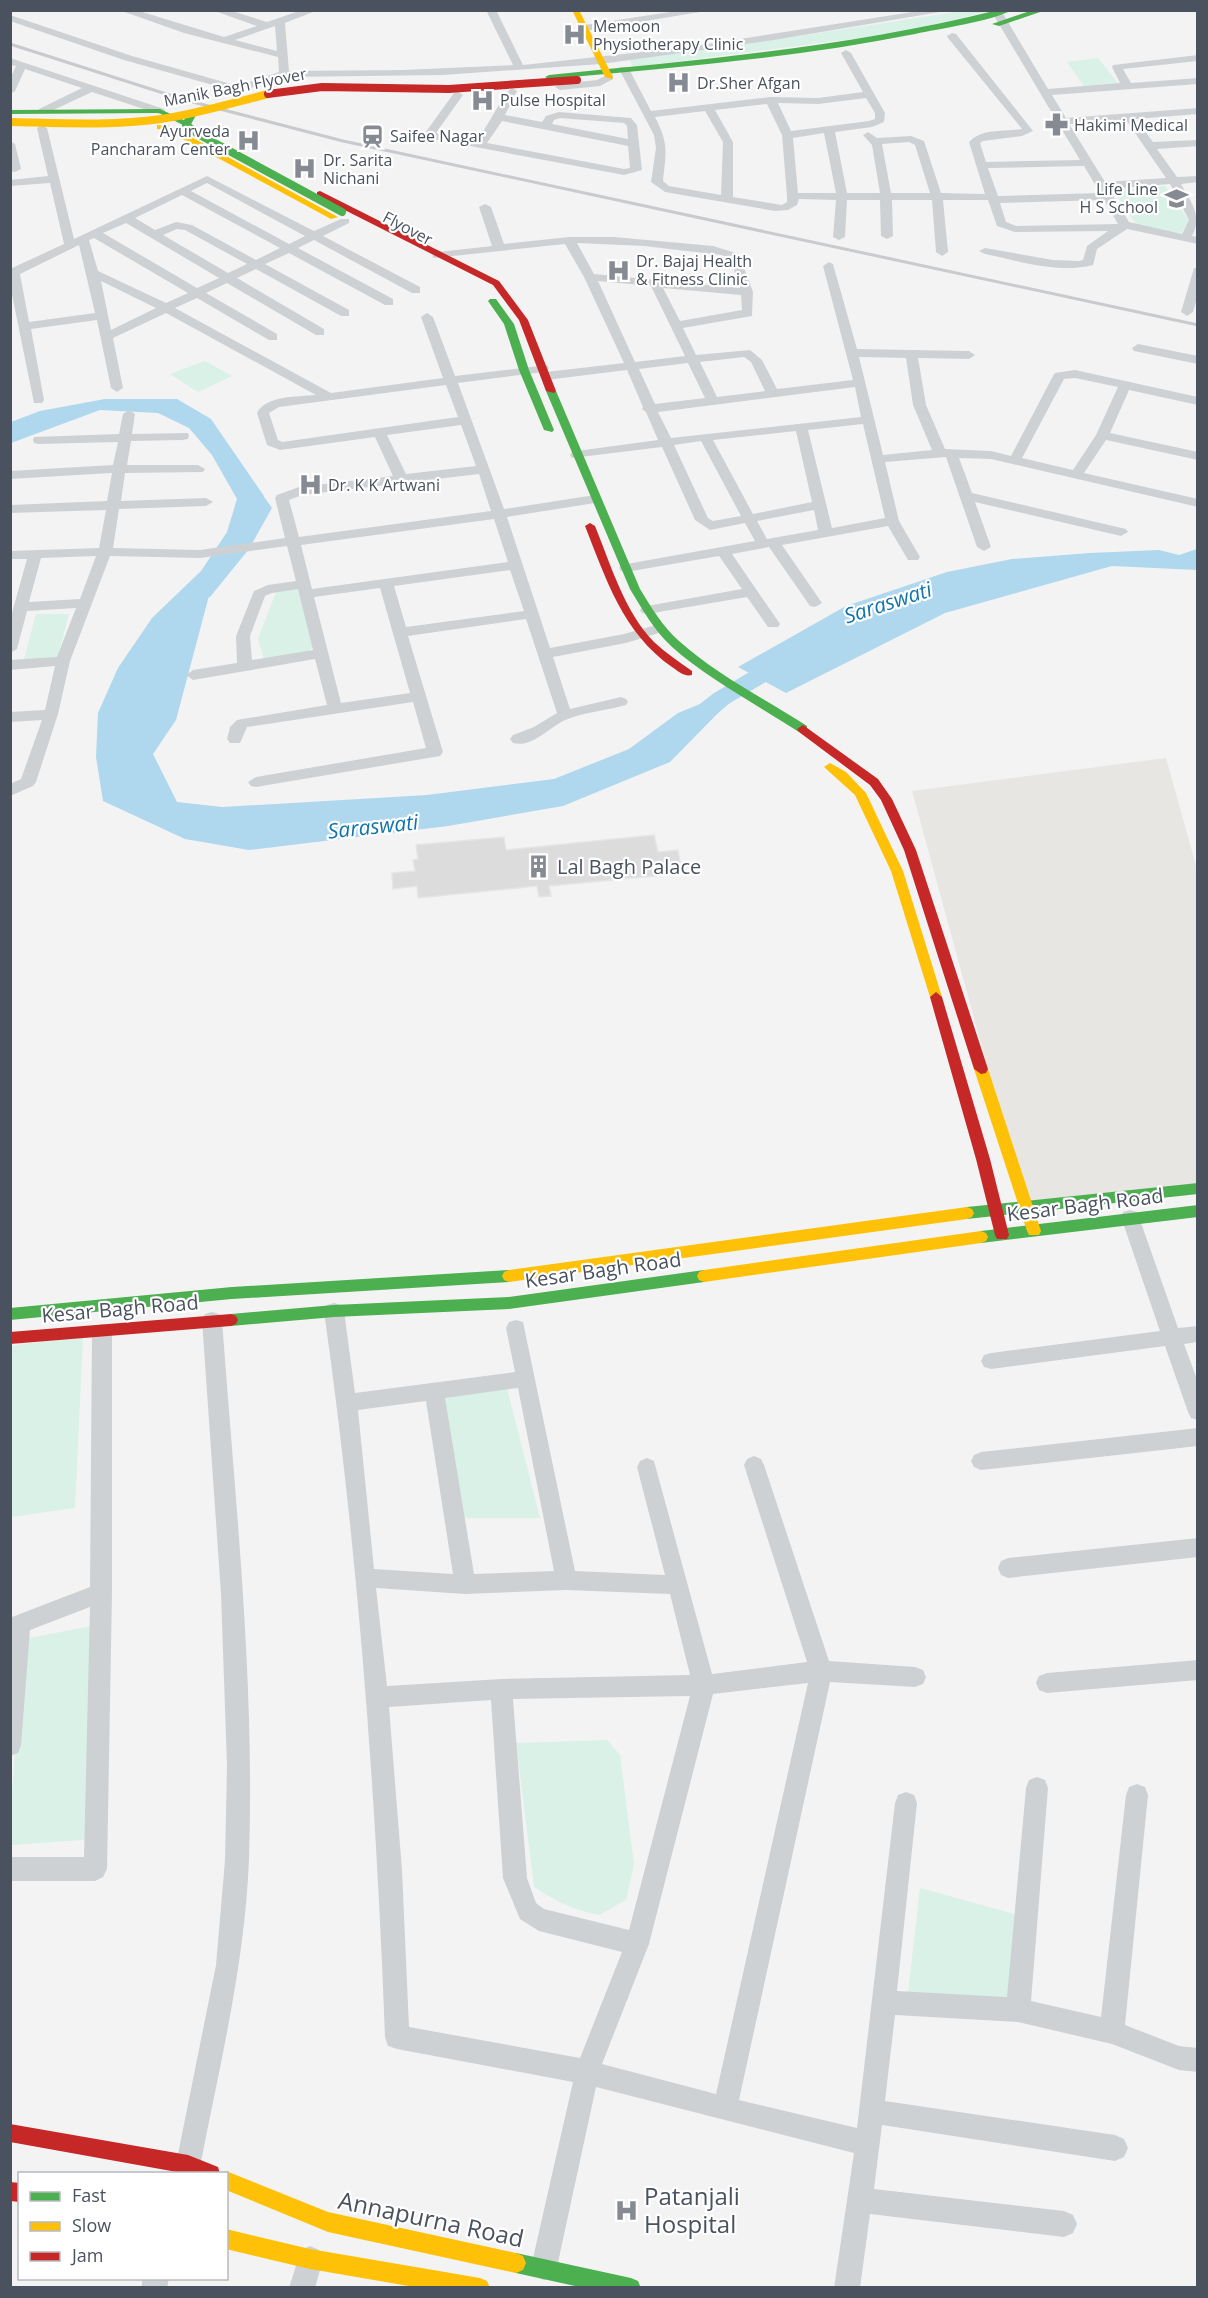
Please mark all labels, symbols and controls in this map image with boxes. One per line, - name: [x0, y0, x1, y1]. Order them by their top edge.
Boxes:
- place label: Memoon Physiotherapy Clinic: [593, 15, 744, 55]
- hospital icon: Memoon Physiotherapy Clinic: [562, 22, 588, 48]
- street label: Manik Bagh Flyover: [162, 62, 309, 112]
- hospital icon: Dr.Sher Afgan: [666, 70, 692, 96]
- place label: Dr.Sher Afgan: [697, 72, 801, 94]
- hospital icon: Pulse Hospital: [469, 87, 495, 113]
- place label: Pulse Hospital: [500, 89, 606, 111]
- pharmacy icon: Hakimi Medical: [1043, 112, 1069, 138]
- place label: Hakimi Medical: [1074, 114, 1188, 136]
- place label: Ayurveda Pancharam Center: [91, 120, 230, 160]
- station icon: Saifee Nagar: [359, 123, 385, 149]
- place label: Saifee Nagar: [390, 125, 485, 147]
- hospital icon: Ayurveda Pancharam Center: [235, 127, 261, 153]
- place label: Dr. Sarita Nichani: [323, 149, 392, 189]
- hospital icon: Dr. Sarita Nichani: [292, 156, 318, 182]
- place label: Life Line H S School: [1080, 178, 1158, 218]
- school or university icon: Life Line H S School: [1163, 185, 1189, 211]
- street label: Flyover: [379, 206, 437, 250]
- place label: Dr. Bajaj Health & Fitness Clinic: [636, 250, 752, 290]
- hospital icon: Dr. Bajaj Health & Fitness Clinic: [605, 257, 631, 283]
- hospital icon: Dr. K K Artwani: [297, 472, 323, 498]
- place label: Dr. K K Artwani: [328, 474, 440, 496]
- water label: Saraswati: [840, 574, 936, 629]
- water label: Saraswati: [326, 807, 420, 845]
- place label: Lal Bagh Palace: [557, 853, 701, 880]
- building icon: Lal Bagh Palace: [526, 854, 552, 880]
- street label: Kesar Bagh Road: [1005, 1182, 1165, 1228]
- street label: Kesar Bagh Road: [523, 1245, 683, 1294]
- street label: Kesar Bagh Road: [40, 1288, 200, 1329]
- legend: [18, 2172, 228, 2280]
- place label: Patanjali Hospital: [644, 2179, 740, 2240]
- text: Fast: [72, 2183, 106, 2207]
- street label: Annapurna Road: [336, 2183, 527, 2254]
- hospital icon: Patanjali Hospital: [613, 2198, 639, 2224]
- text: Slow: [72, 2213, 111, 2237]
- text: Jam: [70, 2243, 104, 2267]

